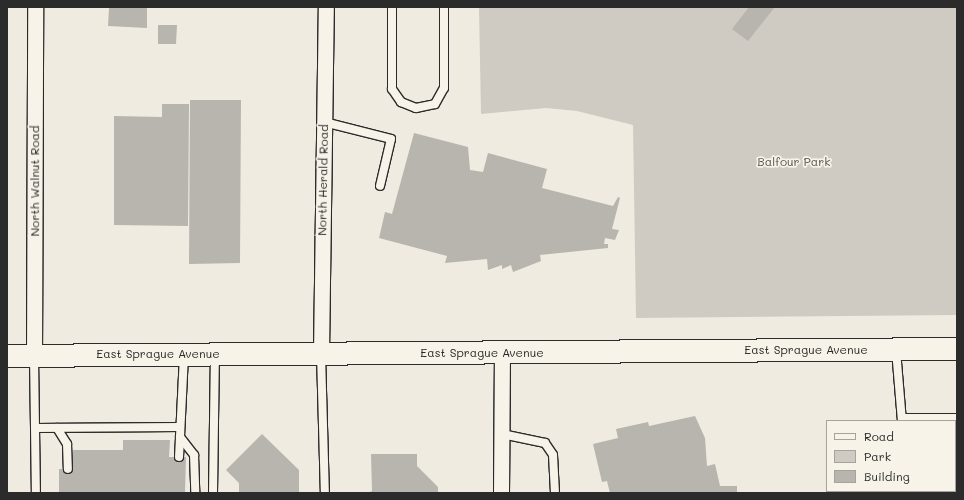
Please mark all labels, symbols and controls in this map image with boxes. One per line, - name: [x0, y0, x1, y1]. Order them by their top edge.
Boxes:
- street label: North Herald Road: [315, 124, 331, 236]
- street label: North Walnut Road: [28, 125, 42, 237]
- park label: Balfour Park: [757, 155, 831, 169]
- street label: East Sprague Avenue: [744, 343, 868, 357]
- street label: East Sprague Avenue: [420, 346, 544, 360]
- street label: East Sprague Avenue: [96, 347, 220, 361]
- legend: [826, 420, 956, 492]
- text: Road: [864, 428, 894, 444]
- text: Park: [864, 448, 891, 464]
- text: Building: [864, 468, 910, 484]

